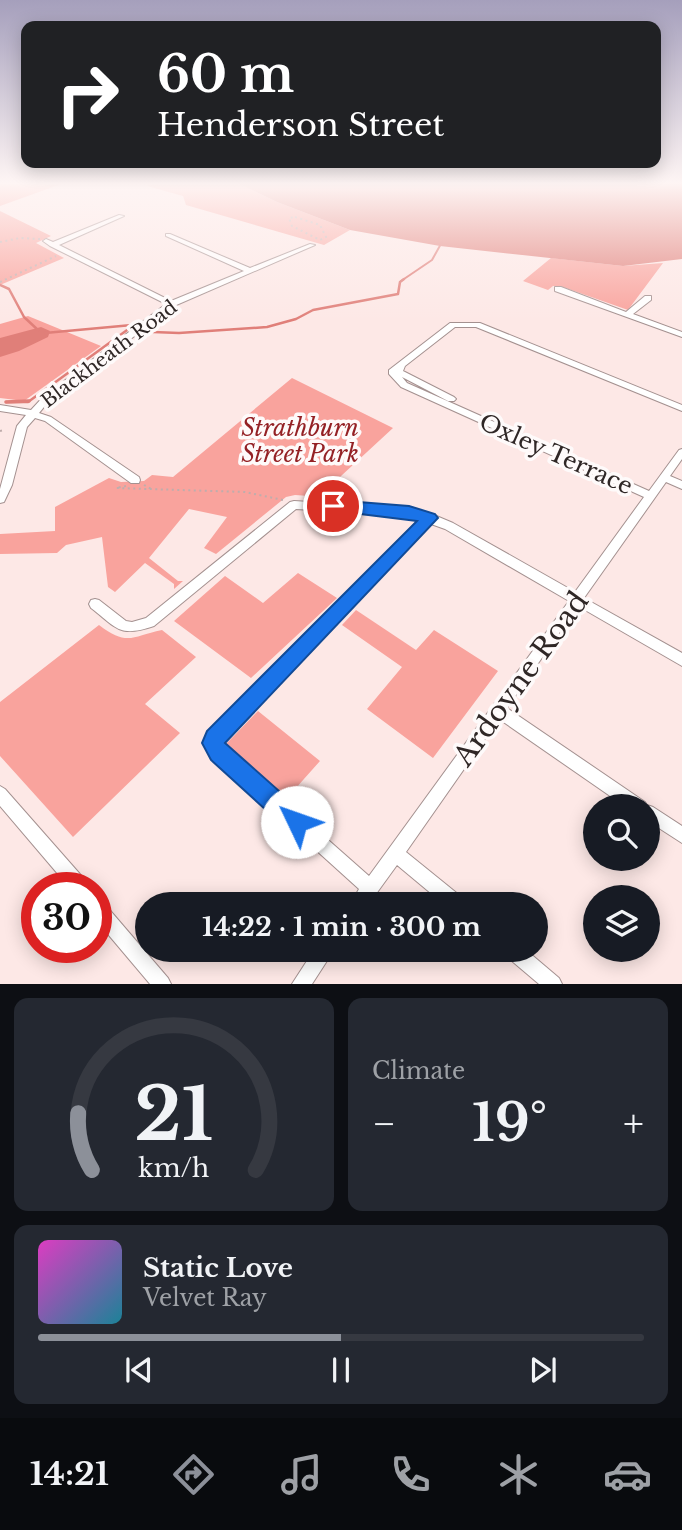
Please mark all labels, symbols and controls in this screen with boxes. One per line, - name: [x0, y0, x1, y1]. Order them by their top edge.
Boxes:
- text: 60 m: [157, 44, 294, 105]
- icon: right: [42, 49, 133, 140]
- text: Henderson Street: [157, 105, 444, 145]
- street label: Blackheath Road: [37, 295, 182, 413]
- street label: Oxley Terrace: [475, 408, 637, 500]
- park label: Strathburn Street Park: [241, 414, 359, 468]
- pin: [303, 476, 363, 536]
- icon: arrive: [314, 487, 352, 525]
- street label: Ardoyne Road: [445, 585, 596, 774]
- position arrow: [260, 785, 334, 859]
- map controls: [583, 794, 660, 962]
- button: search: [583, 794, 660, 871]
- speed limit sign: 30: [21, 872, 112, 963]
- button: layers: [583, 885, 660, 962]
- text: 14:22 · 1 min · 300 m: [202, 911, 481, 943]
- text: Climate: [372, 1057, 465, 1085]
- text: 21: [134, 1070, 214, 1161]
- text: 19°: [472, 1091, 547, 1155]
- text: −: [372, 1100, 396, 1147]
- text: +: [623, 1100, 644, 1147]
- text: km/h: [139, 1153, 209, 1184]
- text: Static Love: [143, 1252, 293, 1284]
- text: Velvet Ray: [143, 1284, 267, 1312]
- icon: previous: [120, 1351, 158, 1389]
- icon: pause: [322, 1351, 360, 1389]
- icon: next: [524, 1351, 562, 1389]
- icon: directions: [169, 1450, 218, 1499]
- icon: music: [277, 1450, 326, 1499]
- icon: phone: [386, 1450, 435, 1499]
- icon: climate: [494, 1450, 543, 1499]
- icon: car: [603, 1450, 652, 1499]
- text: 14:21: [30, 1454, 109, 1494]

